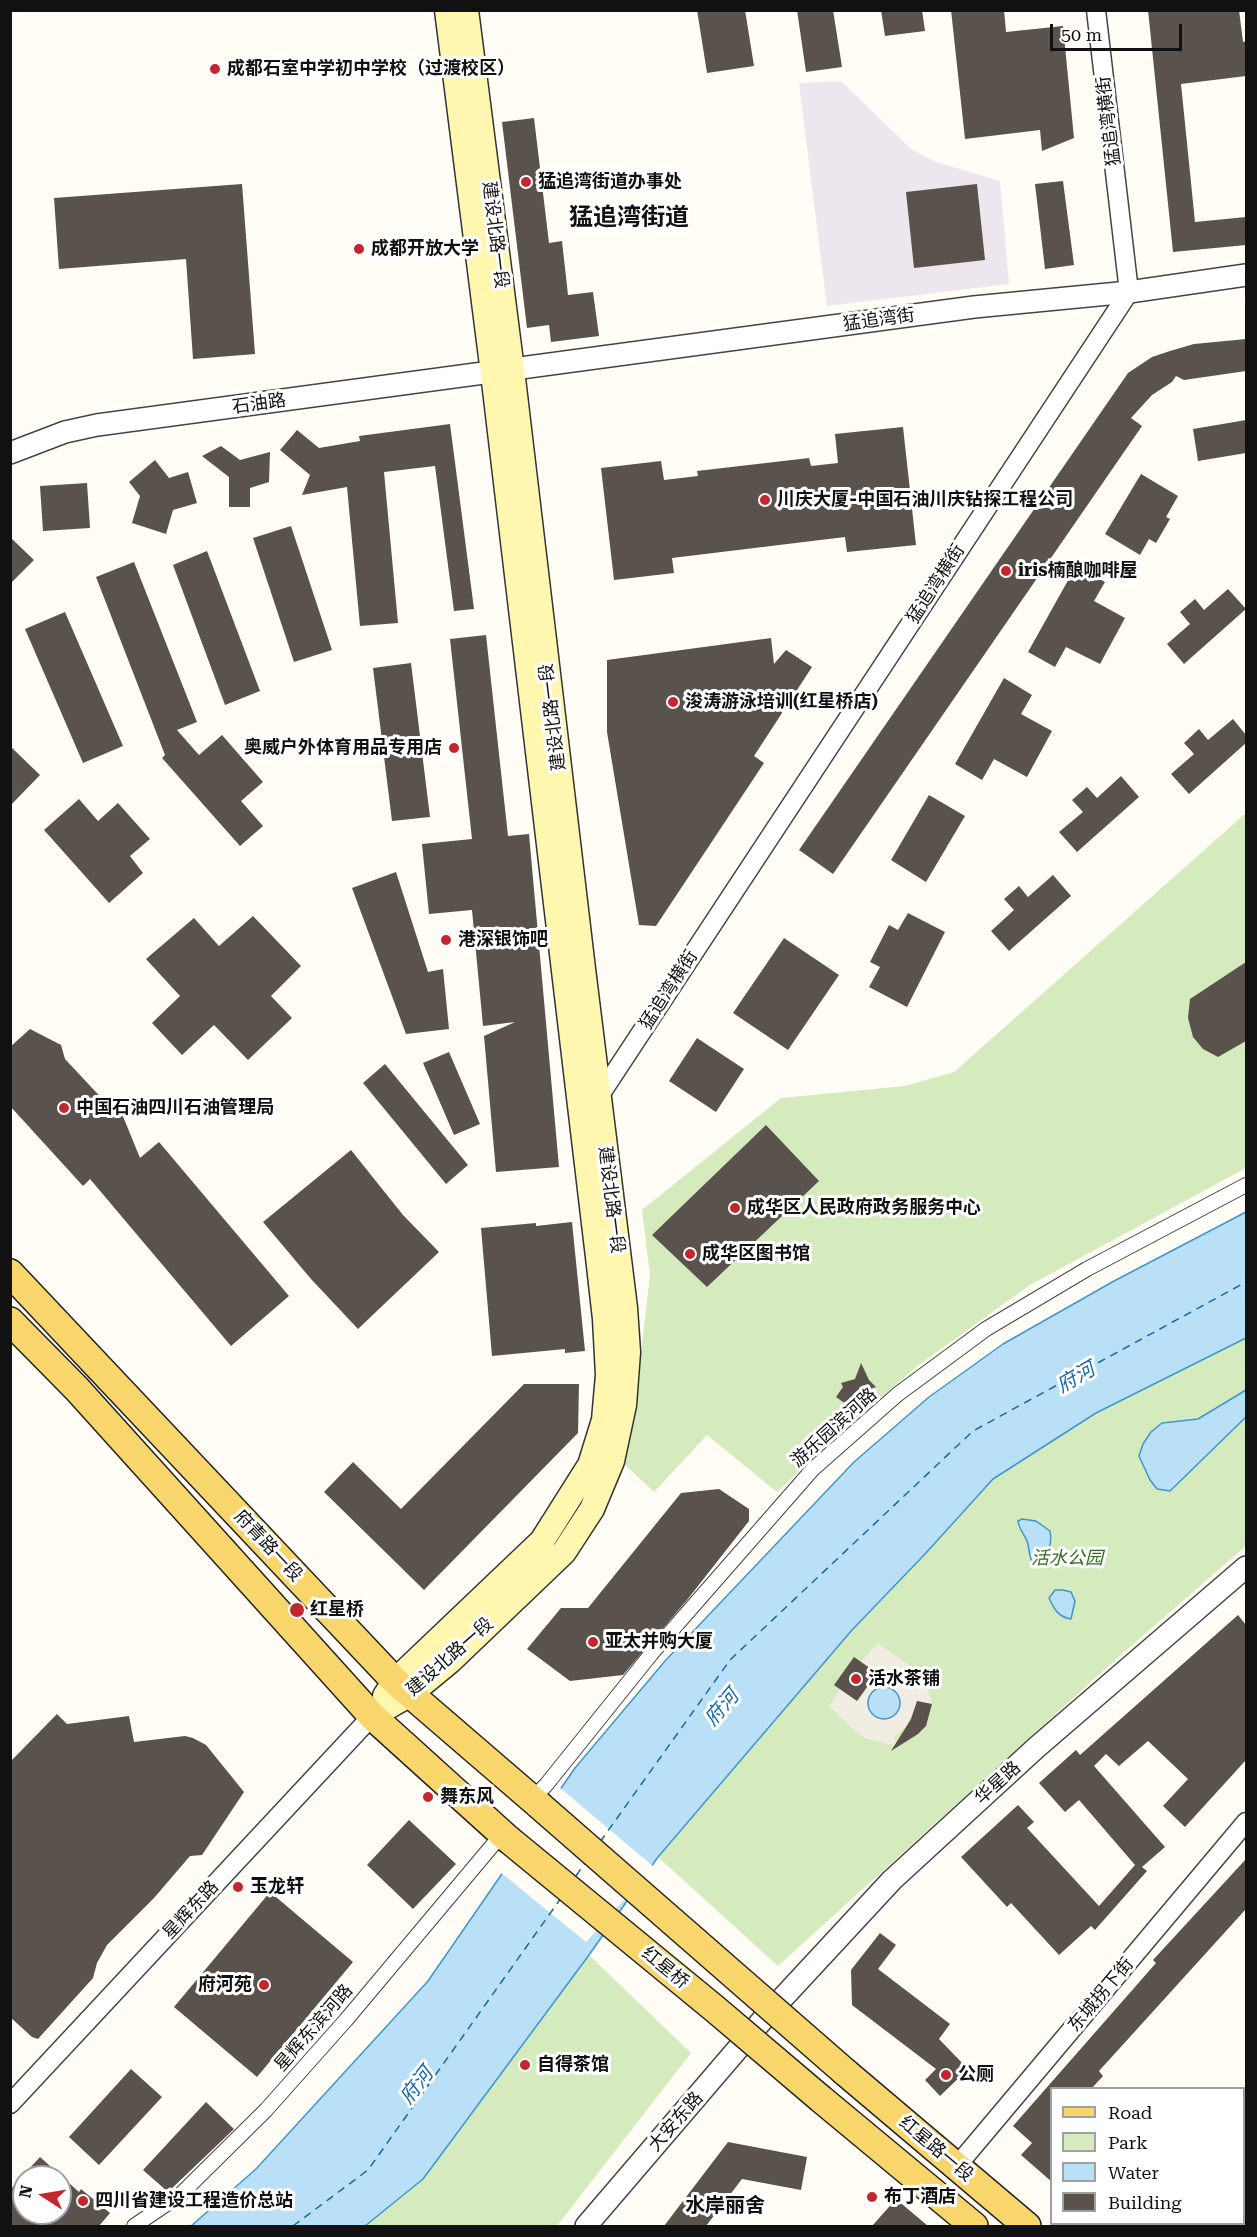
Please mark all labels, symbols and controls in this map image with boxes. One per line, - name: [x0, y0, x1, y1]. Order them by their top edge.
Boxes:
- scale bar: [1053, 12, 1185, 50]
- text: 50 m: [1061, 24, 1102, 45]
- place label: 成都石室中学初中学校（过渡校区）: [227, 58, 515, 80]
- marker: 成都石室中学初中学校（过渡校区）: [208, 62, 222, 76]
- street label: 猛追湾横街: [1093, 75, 1125, 167]
- place label: 猛追湾街道办事处: [538, 171, 682, 193]
- marker: 猛追湾街道办事处: [519, 175, 533, 189]
- street label: 建设北路一段: [478, 180, 512, 290]
- district label: 猛追湾街道: [569, 204, 689, 232]
- place label: 成都开放大学: [371, 238, 479, 260]
- marker: 成都开放大学: [352, 242, 366, 256]
- street label: 猛追湾街: [842, 304, 916, 336]
- street label: 石油路: [231, 390, 287, 418]
- place label: 川庆大厦-中国石油川庆钻探工程公司: [777, 489, 1073, 511]
- marker: 川庆大厦-中国石油川庆钻探工程公司: [758, 493, 772, 507]
- street label: 猛追湾横街: [902, 540, 970, 628]
- place label: iris楠酿咖啡屋: [1018, 560, 1137, 582]
- marker: iris楠酿咖啡屋: [999, 564, 1013, 578]
- street label: 建设北路一段: [536, 662, 570, 772]
- place label: 浚涛游泳培训(红星桥店): [685, 691, 878, 713]
- marker: 浚涛游泳培训(红星桥店): [666, 695, 680, 709]
- place label: 奥威户外体育用品专用店: [244, 737, 442, 759]
- marker: 奥威户外体育用品专用店: [447, 741, 461, 755]
- place label: 港深银饰吧: [458, 929, 548, 951]
- marker: 港深银饰吧: [439, 933, 453, 947]
- street label: 猛追湾横街: [635, 946, 703, 1034]
- place label: 中国石油四川石油管理局: [76, 1097, 274, 1119]
- marker: 中国石油四川石油管理局: [57, 1101, 71, 1115]
- street label: 建设北路一段: [594, 1145, 628, 1255]
- place label: 成华区人民政府政务服务中心: [747, 1197, 981, 1219]
- marker: 成华区人民政府政务服务中心: [728, 1201, 742, 1215]
- place label: 成华区图书馆: [702, 1243, 810, 1265]
- marker: 成华区图书馆: [683, 1247, 697, 1261]
- water label: 府河: [1053, 1358, 1099, 1398]
- street label: 游乐园滨河路: [787, 1384, 881, 1472]
- street label: 府青路一段: [229, 1506, 307, 1586]
- park label: 活水公园: [1031, 1548, 1103, 1570]
- place label: 红星桥: [310, 1599, 364, 1621]
- marker: 红星桥: [288, 1601, 306, 1619]
- street label: 建设北路一段: [402, 1613, 498, 1701]
- place label: 亚太并购大厦: [605, 1631, 713, 1653]
- marker: 亚太并购大厦: [586, 1635, 600, 1649]
- place label: 活水茶铺: [868, 1668, 940, 1690]
- marker: 活水茶铺: [849, 1672, 863, 1686]
- water label: 府河: [700, 1685, 744, 1731]
- street label: 华星路: [971, 1757, 1025, 1809]
- place label: 舞东风: [440, 1786, 494, 1808]
- marker: 舞东风: [421, 1790, 435, 1804]
- street label: 星辉东路: [159, 1876, 223, 1944]
- place label: 玉龙轩: [250, 1876, 304, 1898]
- marker: 玉龙轩: [231, 1880, 245, 1894]
- street label: 红星桥: [637, 1943, 693, 1993]
- street label: 东城拐下街: [1064, 1954, 1138, 2036]
- place label: 府河苑: [198, 1974, 252, 1996]
- marker: 府河苑: [257, 1978, 271, 1992]
- street label: 星辉东滨河路: [270, 1980, 358, 2076]
- place label: 自得茶馆: [537, 2054, 609, 2076]
- marker: 自得茶馆: [518, 2058, 532, 2072]
- water label: 府河: [395, 2063, 439, 2109]
- place label: 公厕: [958, 2064, 994, 2086]
- marker: 公厕: [939, 2068, 953, 2082]
- legend: [1050, 2087, 1245, 2225]
- street label: 大安东路: [644, 2088, 708, 2156]
- text: Road: [1108, 2102, 1152, 2123]
- street label: 红星路一段: [895, 2112, 977, 2186]
- text: Park: [1108, 2132, 1148, 2153]
- text: Water: [1108, 2162, 1159, 2183]
- north arrow: [12, 2165, 72, 2225]
- text: N: [15, 2184, 36, 2200]
- place label: 布丁酒店: [884, 2186, 956, 2208]
- place label: 四川省建设工程造价总站: [95, 2190, 293, 2212]
- marker: 布丁酒店: [865, 2190, 879, 2204]
- text: Building: [1108, 2192, 1182, 2213]
- marker: 四川省建设工程造价总站: [76, 2194, 90, 2208]
- district label: 水岸丽舍: [685, 2194, 765, 2218]

